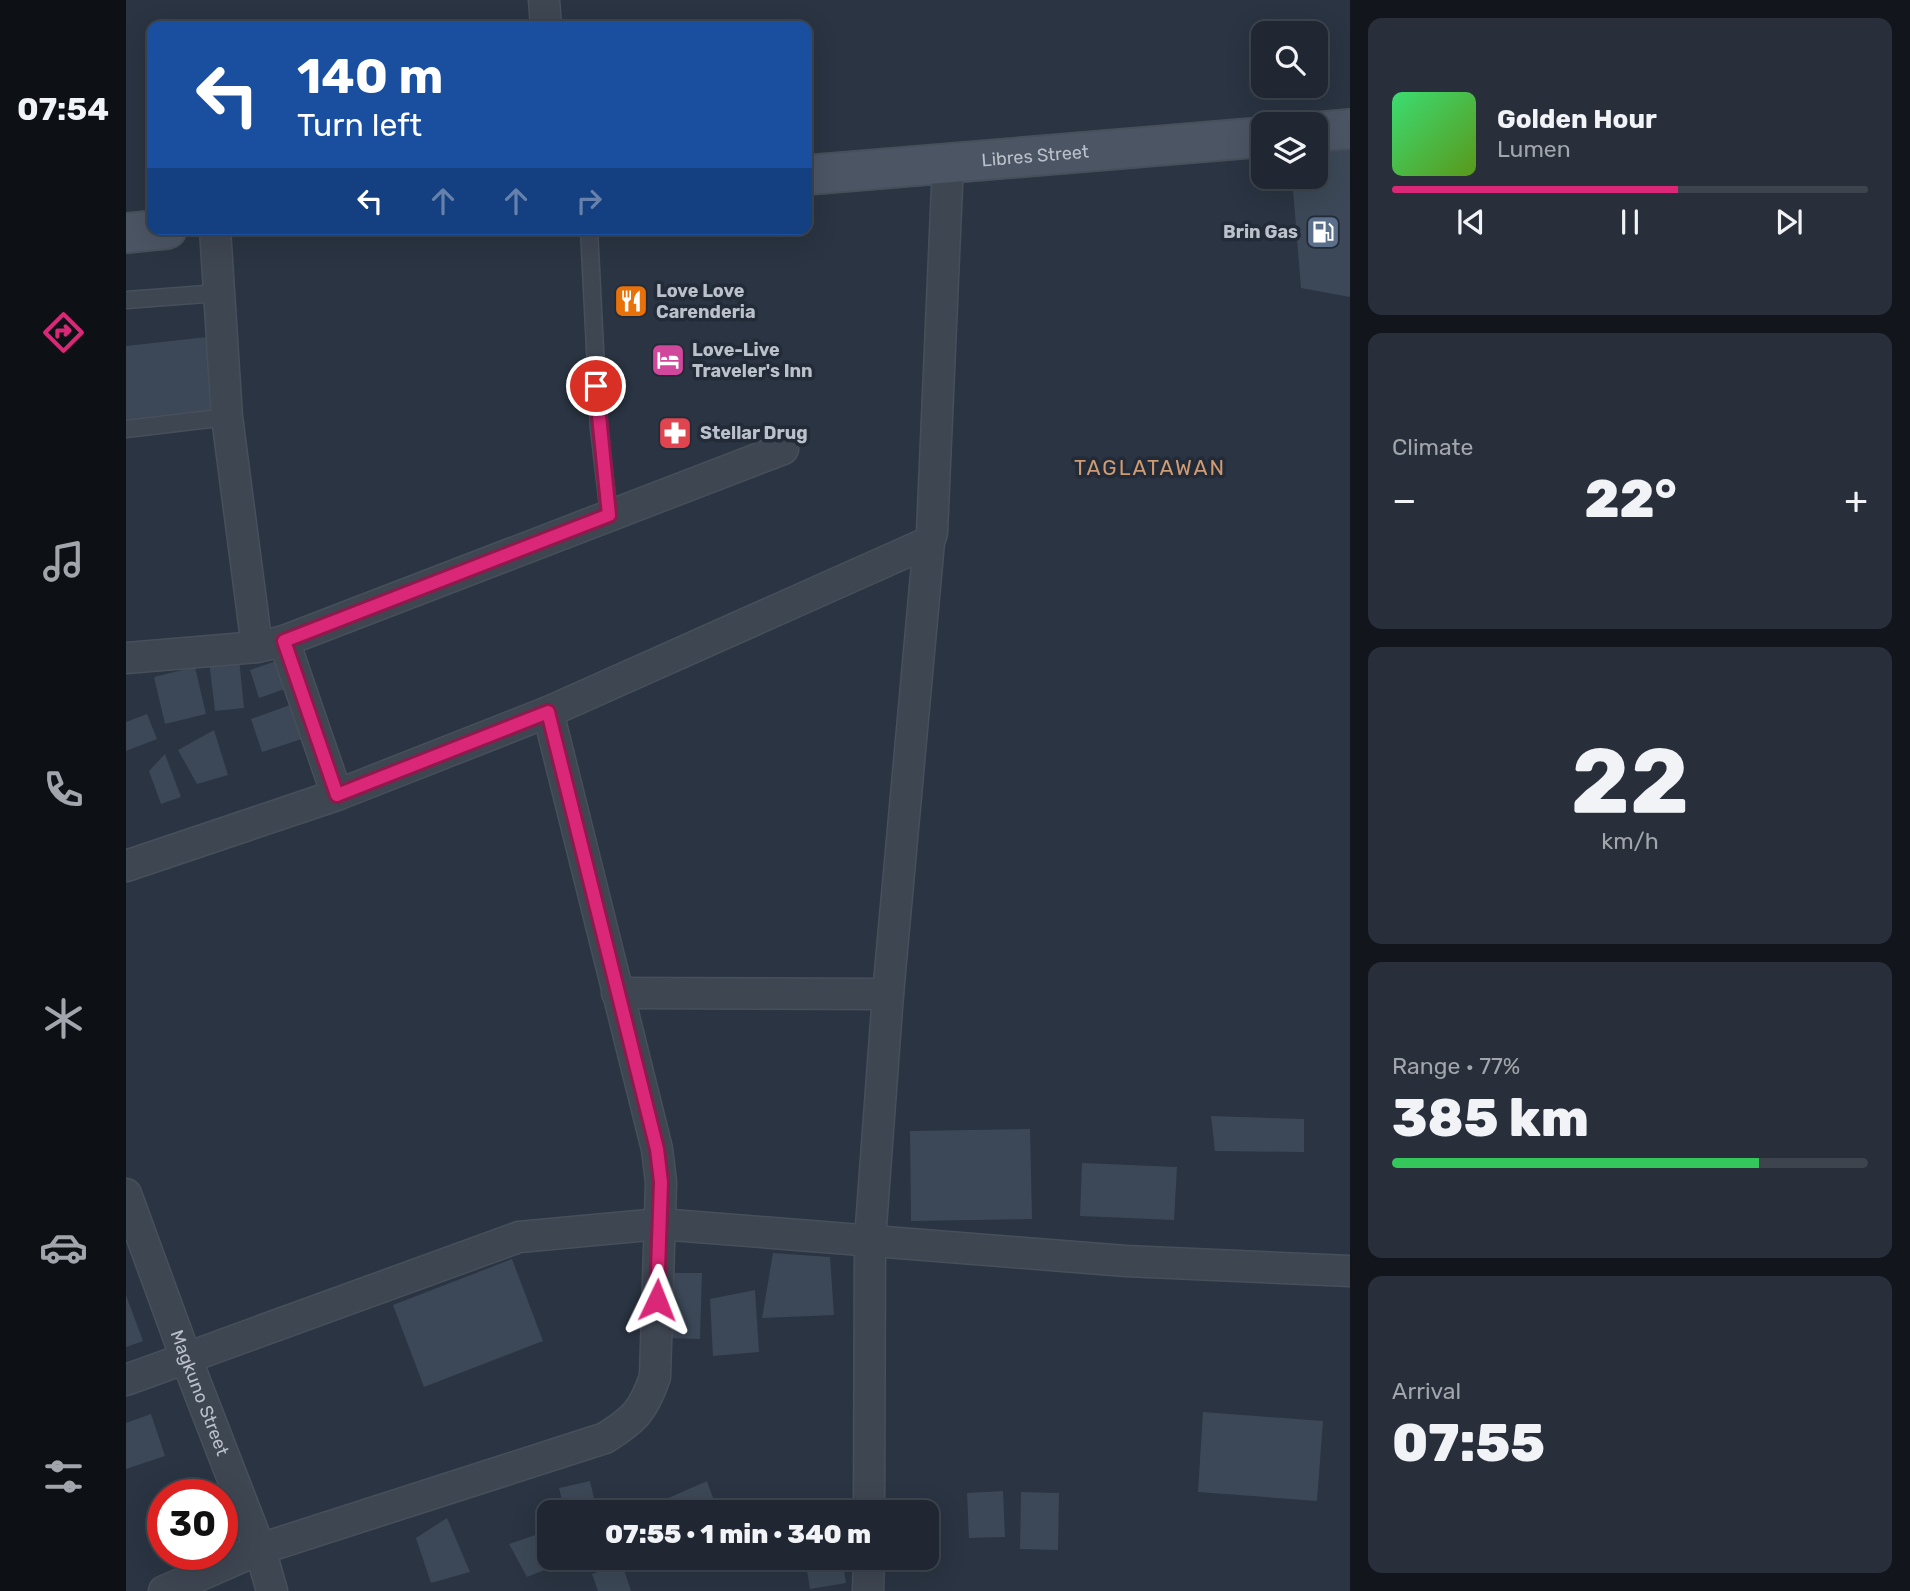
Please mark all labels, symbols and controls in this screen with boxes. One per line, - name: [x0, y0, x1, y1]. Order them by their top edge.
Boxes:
- map controls: [1251, 21, 1328, 189]
- button: search: [1251, 21, 1328, 98]
- text: 140 m: [297, 47, 443, 105]
- icon: left: [182, 49, 273, 140]
- text: 07:54: [17, 90, 109, 128]
- text: Golden Hour: [1497, 104, 1657, 135]
- text: Turn left: [297, 106, 422, 144]
- button: layers: [1251, 112, 1328, 189]
- text: Lumen: [1497, 135, 1571, 163]
- street label: Libres Street: [981, 141, 1090, 171]
- icon: left: [351, 182, 389, 220]
- icon: ahead: [424, 182, 462, 220]
- icon: ahead: [497, 182, 535, 220]
- icon: right: [570, 182, 608, 220]
- icon: previous: [1452, 203, 1490, 241]
- icon: pause: [1611, 203, 1649, 241]
- icon: next: [1770, 203, 1808, 241]
- fuel station icon: Brin Gas: [1304, 213, 1342, 251]
- place label: Brin Gas: [1223, 221, 1298, 243]
- place label: Love Love Carenderia: [656, 280, 756, 323]
- restaurant icon: Love Love Carenderia: [612, 282, 650, 320]
- icon: directions: [39, 308, 88, 357]
- place label: Love-Live Traveler's Inn: [692, 339, 813, 382]
- hotel icon: Love-Live Traveler's Inn: [649, 341, 687, 379]
- pin: [566, 356, 626, 416]
- icon: arrive: [577, 367, 615, 405]
- pharmacy icon: Stellar Drug: [656, 414, 694, 452]
- place label: Stellar Drug: [700, 422, 808, 444]
- text: Climate: [1392, 433, 1473, 461]
- district label: TAGLATAWAN: [1074, 455, 1226, 480]
- text: 22°: [1584, 468, 1677, 530]
- text: −: [1392, 477, 1417, 523]
- text: +: [1844, 477, 1868, 523]
- icon: music: [39, 537, 88, 586]
- text: 22: [1571, 727, 1689, 835]
- icon: phone: [39, 765, 88, 814]
- text: km/h: [1601, 827, 1659, 855]
- icon: climate: [39, 994, 88, 1043]
- text: Range · 77%: [1392, 1052, 1520, 1080]
- text: 385 km: [1392, 1087, 1589, 1149]
- icon: car: [39, 1223, 88, 1272]
- position arrow: [620, 1263, 694, 1337]
- street label: Magkuno Street: [166, 1327, 234, 1459]
- text: Arrival: [1392, 1377, 1461, 1405]
- text: 07:55: [1392, 1412, 1545, 1474]
- icon: filters: [39, 1452, 88, 1501]
- speed limit sign: 30: [147, 1479, 238, 1570]
- text: 07:55 · 1 min · 340 m: [605, 1519, 871, 1550]

